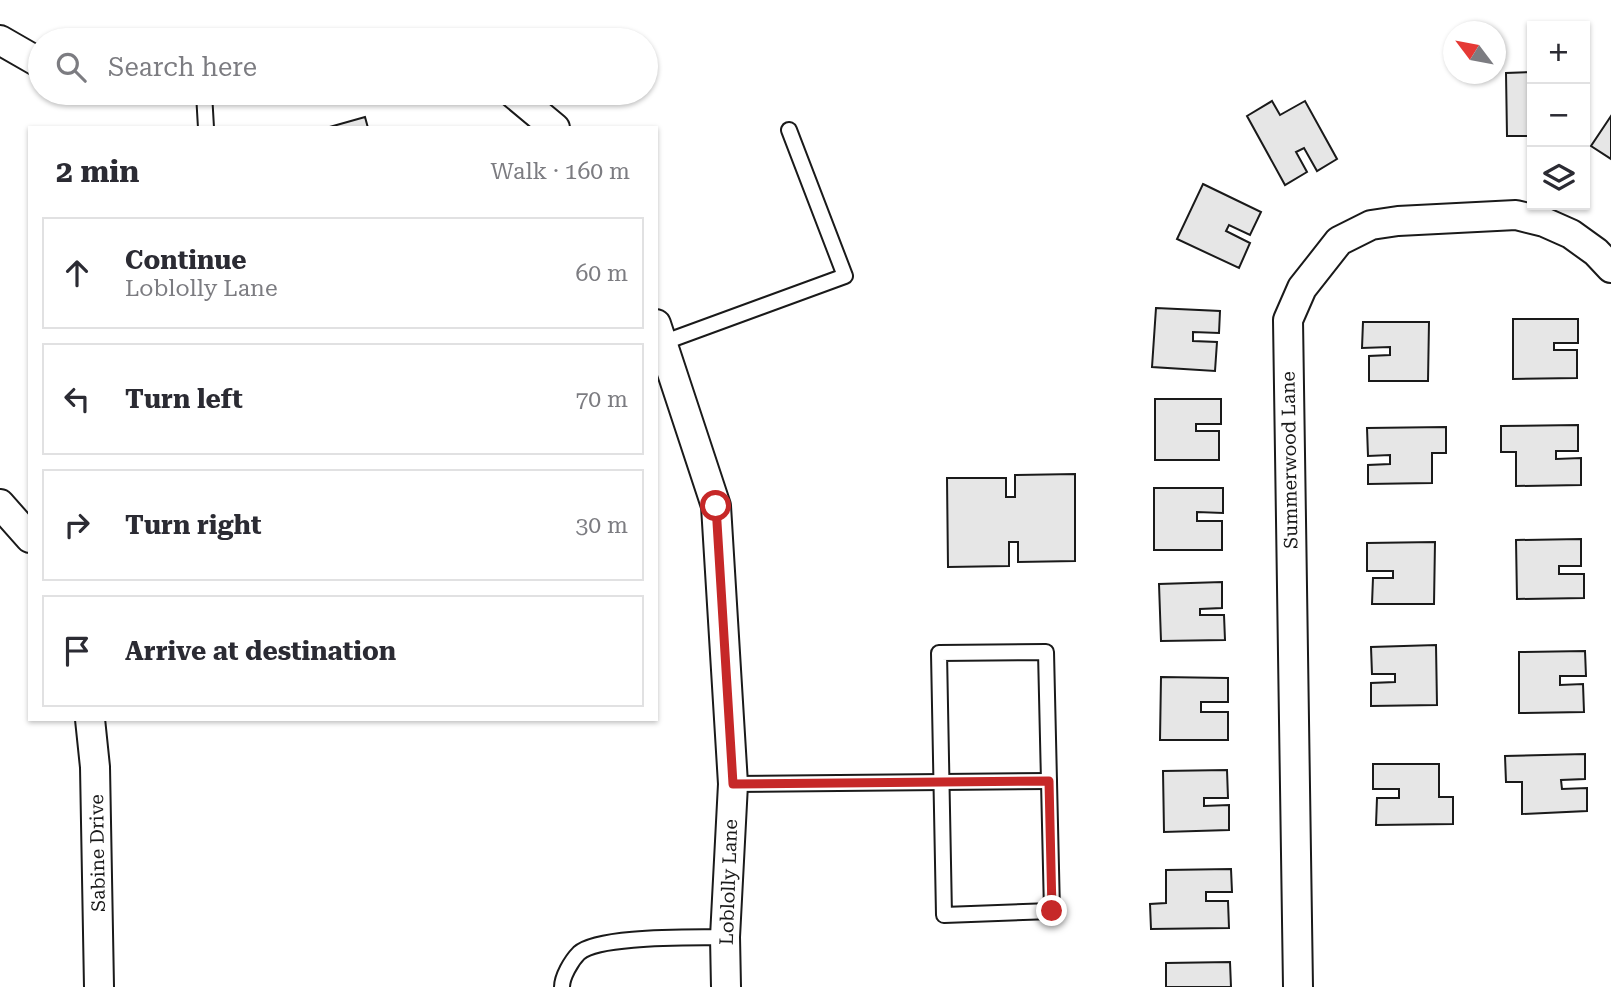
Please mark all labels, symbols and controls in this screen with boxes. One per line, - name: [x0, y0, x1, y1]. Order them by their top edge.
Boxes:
- north arrow: [1443, 21, 1506, 84]
- map controls: [1527, 21, 1590, 210]
- button: +: [1527, 21, 1590, 84]
- search box: [28, 28, 658, 105]
- icon: search: [52, 48, 90, 86]
- text: Search here: [108, 52, 257, 82]
- button: −: [1527, 84, 1590, 147]
- button: layers: [1527, 147, 1590, 210]
- text: 2 min: [56, 154, 139, 189]
- text: Walk · 160 m: [491, 158, 630, 185]
- text: Continue: [125, 245, 247, 275]
- icon: ahead: [58, 254, 96, 292]
- text: 60 m: [575, 260, 628, 287]
- text: Loblolly Lane: [125, 275, 278, 302]
- street label: Summerwood Lane: [1276, 371, 1303, 549]
- icon: left: [58, 380, 96, 418]
- text: Turn left: [125, 384, 243, 414]
- text: 70 m: [575, 386, 628, 413]
- route start: [700, 490, 731, 521]
- icon: right: [58, 506, 96, 544]
- text: Turn right: [125, 510, 261, 540]
- text: 30 m: [575, 512, 628, 539]
- icon: arrive: [58, 632, 96, 670]
- text: Arrive at destination: [125, 636, 396, 666]
- street label: Sabine Drive: [85, 794, 110, 912]
- street label: Loblolly Lane: [715, 819, 742, 945]
- route end: [1036, 895, 1067, 926]

